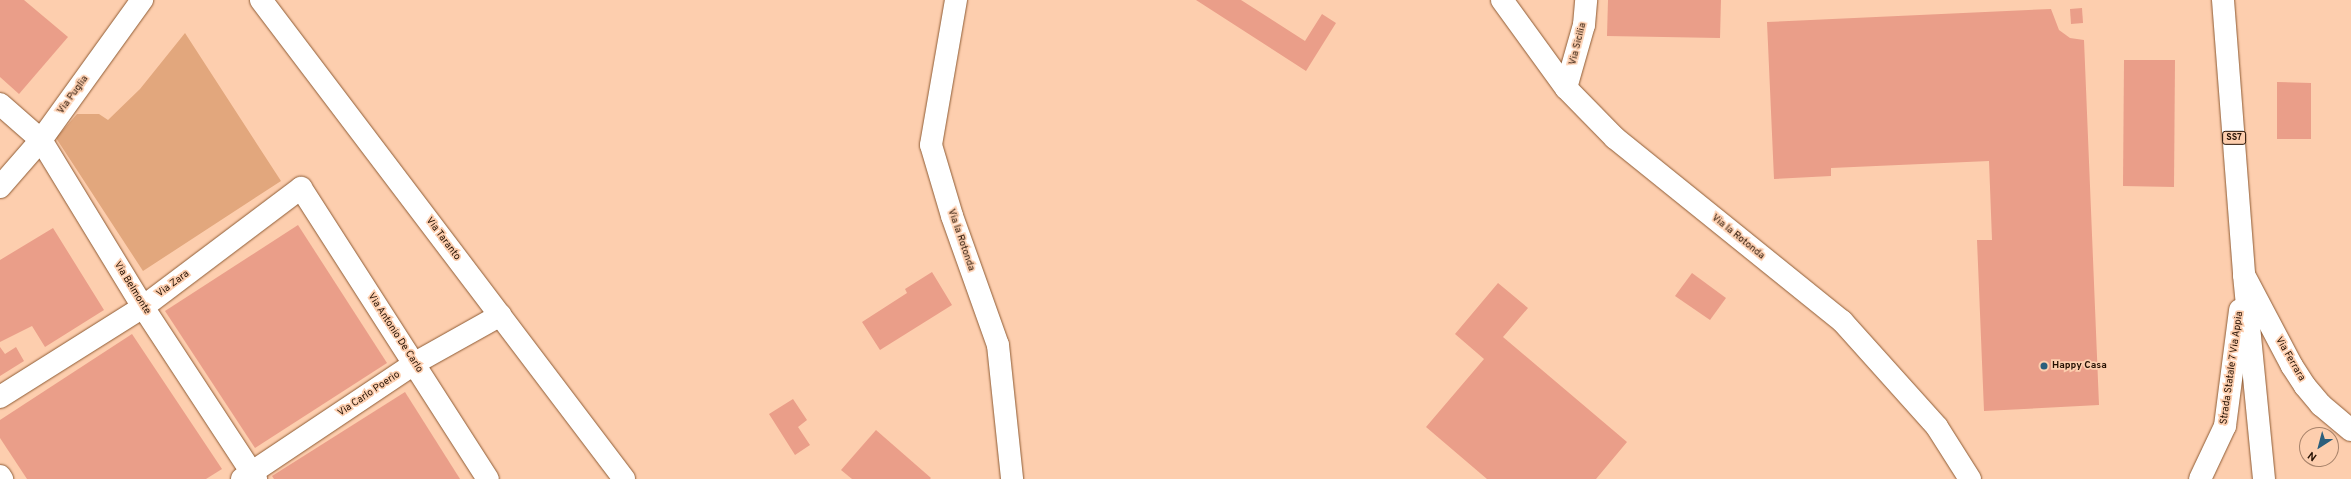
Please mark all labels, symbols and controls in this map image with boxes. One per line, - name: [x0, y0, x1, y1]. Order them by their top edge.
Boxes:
- street label: Via Sicilia: [1567, 22, 1589, 66]
- street label: Via Puglia: [55, 73, 91, 117]
- road number: SS7: [2222, 131, 2246, 145]
- street label: Via la Rotonda: [945, 207, 977, 273]
- street label: Via la Rotonda: [1709, 212, 1767, 262]
- street label: Via Taranto: [423, 215, 463, 263]
- street label: Via Belmonte: [111, 259, 153, 317]
- street label: Via Zara: [154, 268, 192, 300]
- street label: Via Antonio De Carlo: [365, 291, 425, 375]
- street label: Strada Statale 7 Via Appia: [2218, 310, 2246, 426]
- street label: Via Ferrara: [2273, 335, 2307, 383]
- place label: Happy Casa: [2052, 360, 2107, 372]
- marker: Happy Casa: [2039, 361, 2049, 371]
- street label: Via Carlo Poerio: [336, 369, 402, 419]
- north arrow: [2299, 427, 2339, 467]
- text: N: [2305, 448, 2320, 464]

